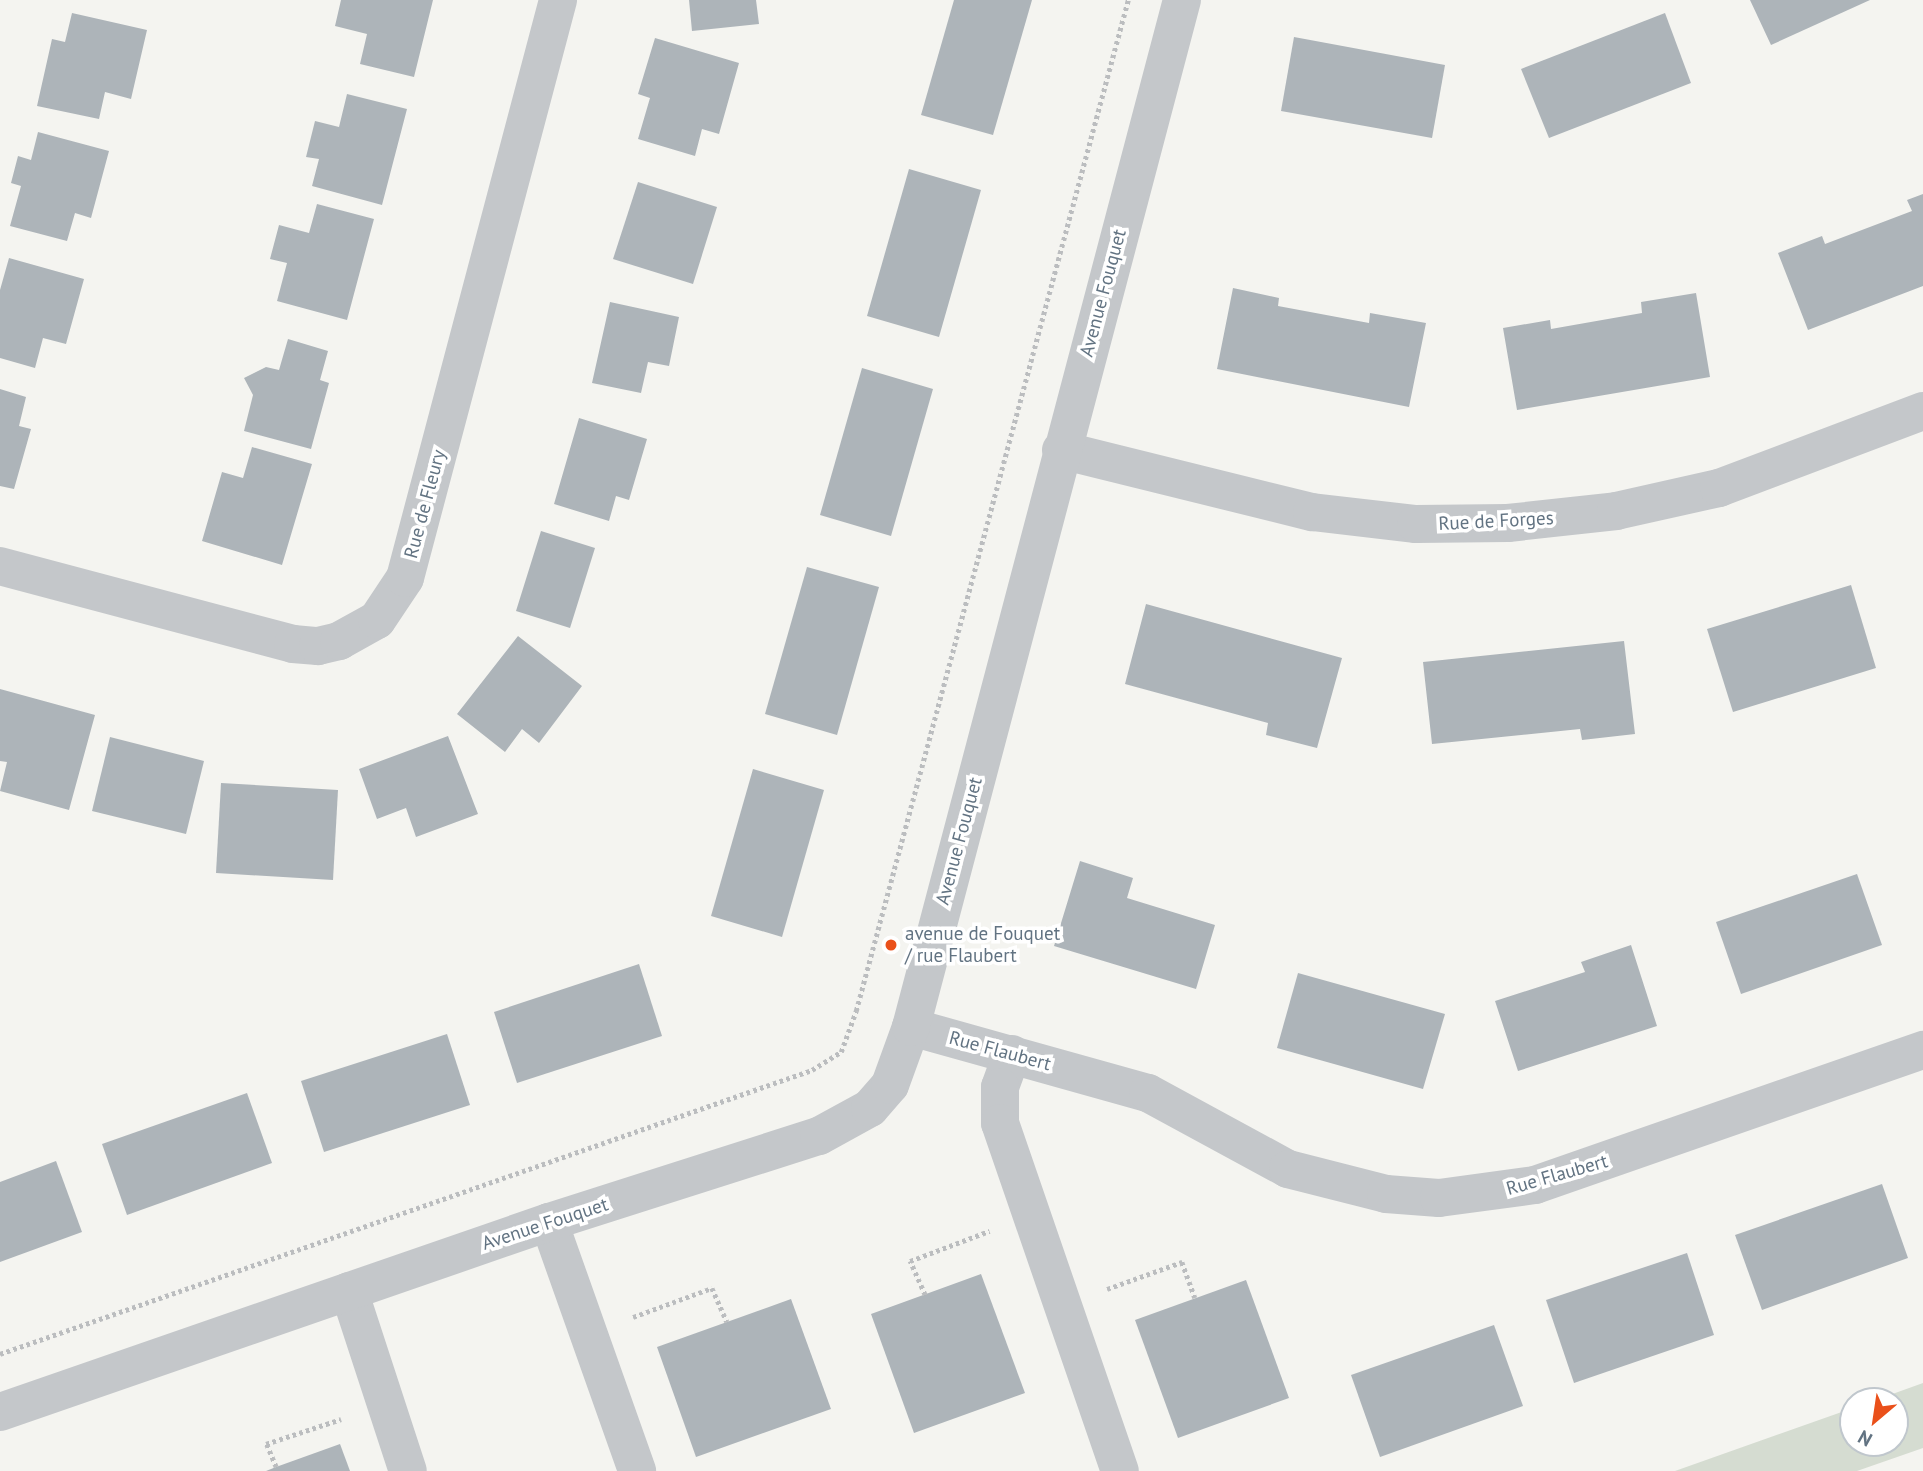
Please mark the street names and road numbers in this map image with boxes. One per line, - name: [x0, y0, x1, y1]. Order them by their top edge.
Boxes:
- street label: Avenue Fouquet: [1075, 227, 1131, 359]
- street label: Rue de Fleury: [400, 447, 450, 561]
- street label: Rue de Forges: [1438, 507, 1554, 535]
- street label: Avenue Fouquet: [931, 775, 987, 907]
- street label: Rue Flaubert: [947, 1026, 1053, 1076]
- street label: Rue Flaubert: [1504, 1150, 1610, 1200]
- street label: Avenue Fouquet: [479, 1193, 611, 1255]

